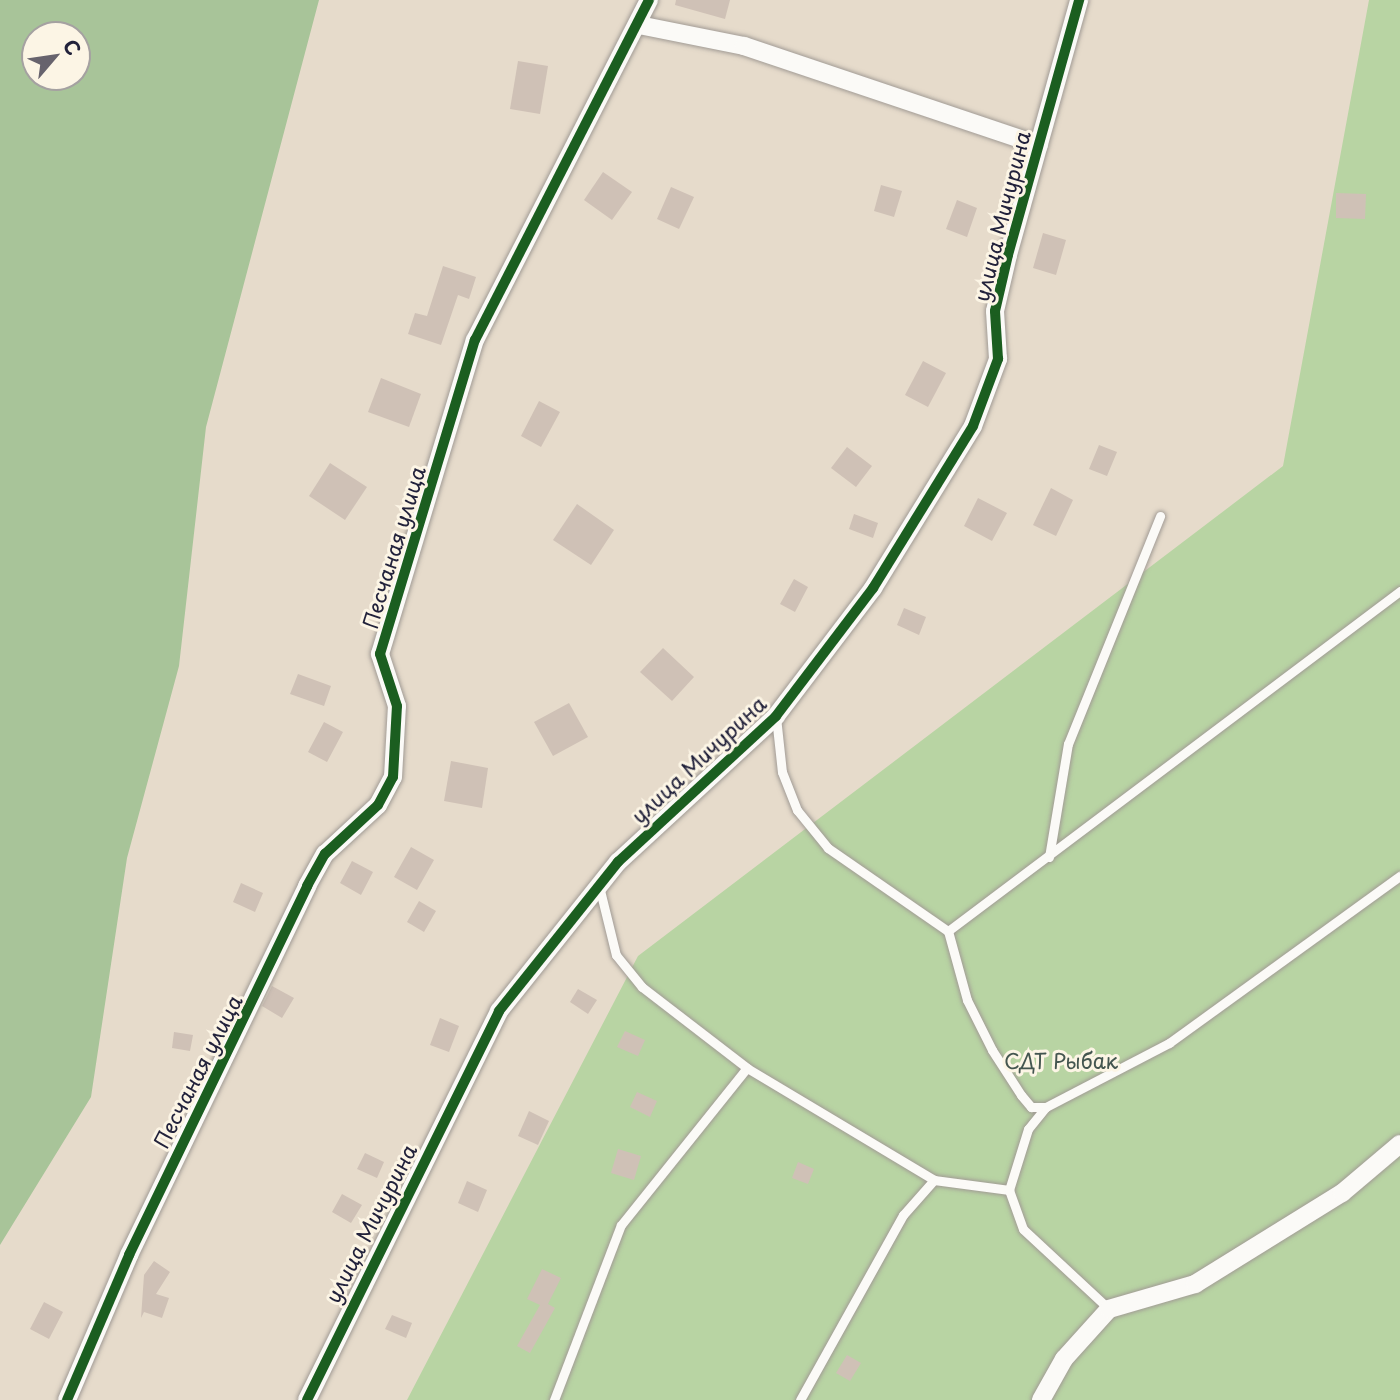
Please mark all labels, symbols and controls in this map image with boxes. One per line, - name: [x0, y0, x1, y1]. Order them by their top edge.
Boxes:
- north arrow: [21, 21, 91, 91]
- text: С: [57, 34, 88, 60]
- street label: улица Мичурина: [967, 127, 1035, 305]
- street label: Песчаная улица: [356, 462, 430, 632]
- street label: улица Мичурина: [625, 690, 771, 828]
- street label: Песчаная улица: [147, 990, 247, 1152]
- park label: СДТ Рыбак: [1003, 1047, 1119, 1073]
- street label: улица Мичурина: [319, 1139, 421, 1307]

